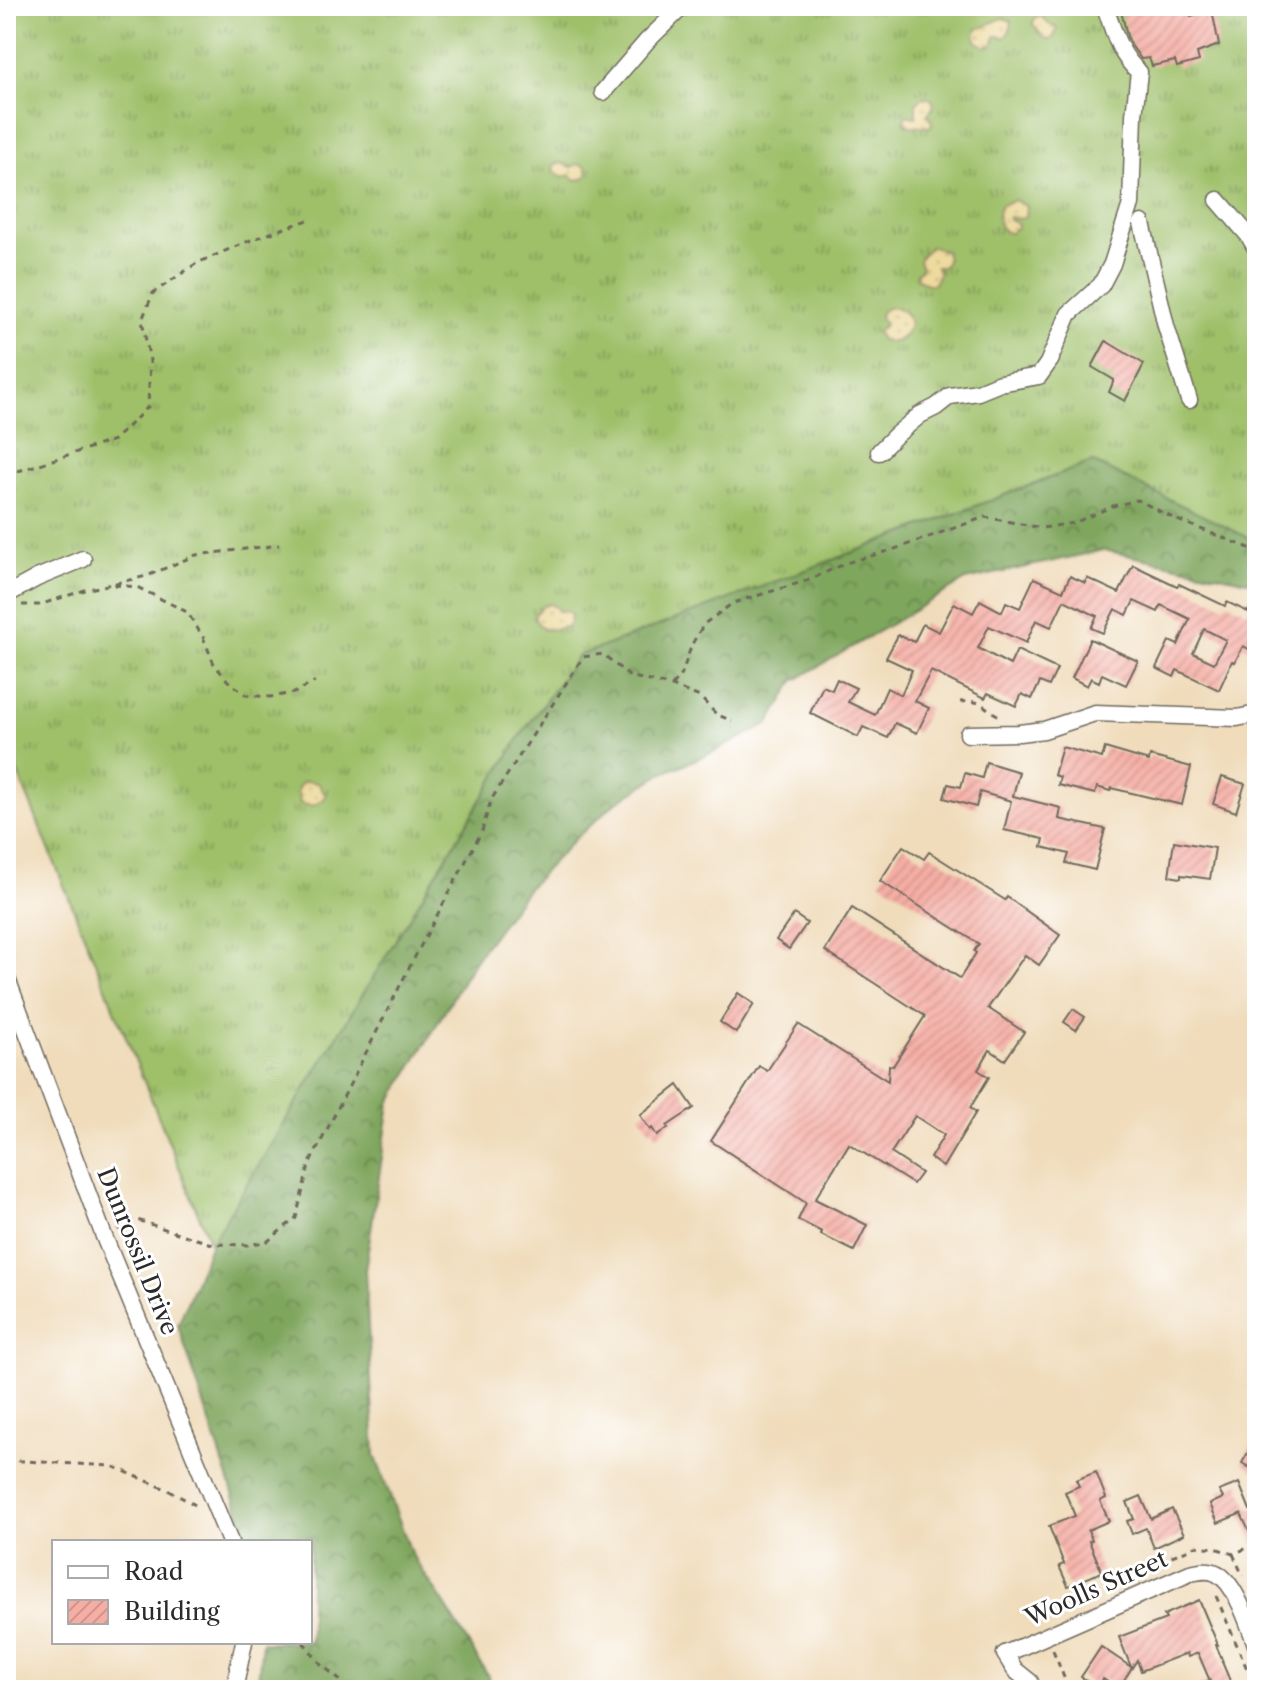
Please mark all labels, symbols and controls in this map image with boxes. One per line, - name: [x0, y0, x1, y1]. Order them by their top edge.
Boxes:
- street label: Dunrossil Drive: [91, 1163, 185, 1339]
- legend: [52, 1540, 312, 1644]
- street label: Woolls Street: [1019, 1543, 1172, 1633]
- text: Road: [124, 1557, 184, 1586]
- text: Building: [124, 1597, 220, 1626]

